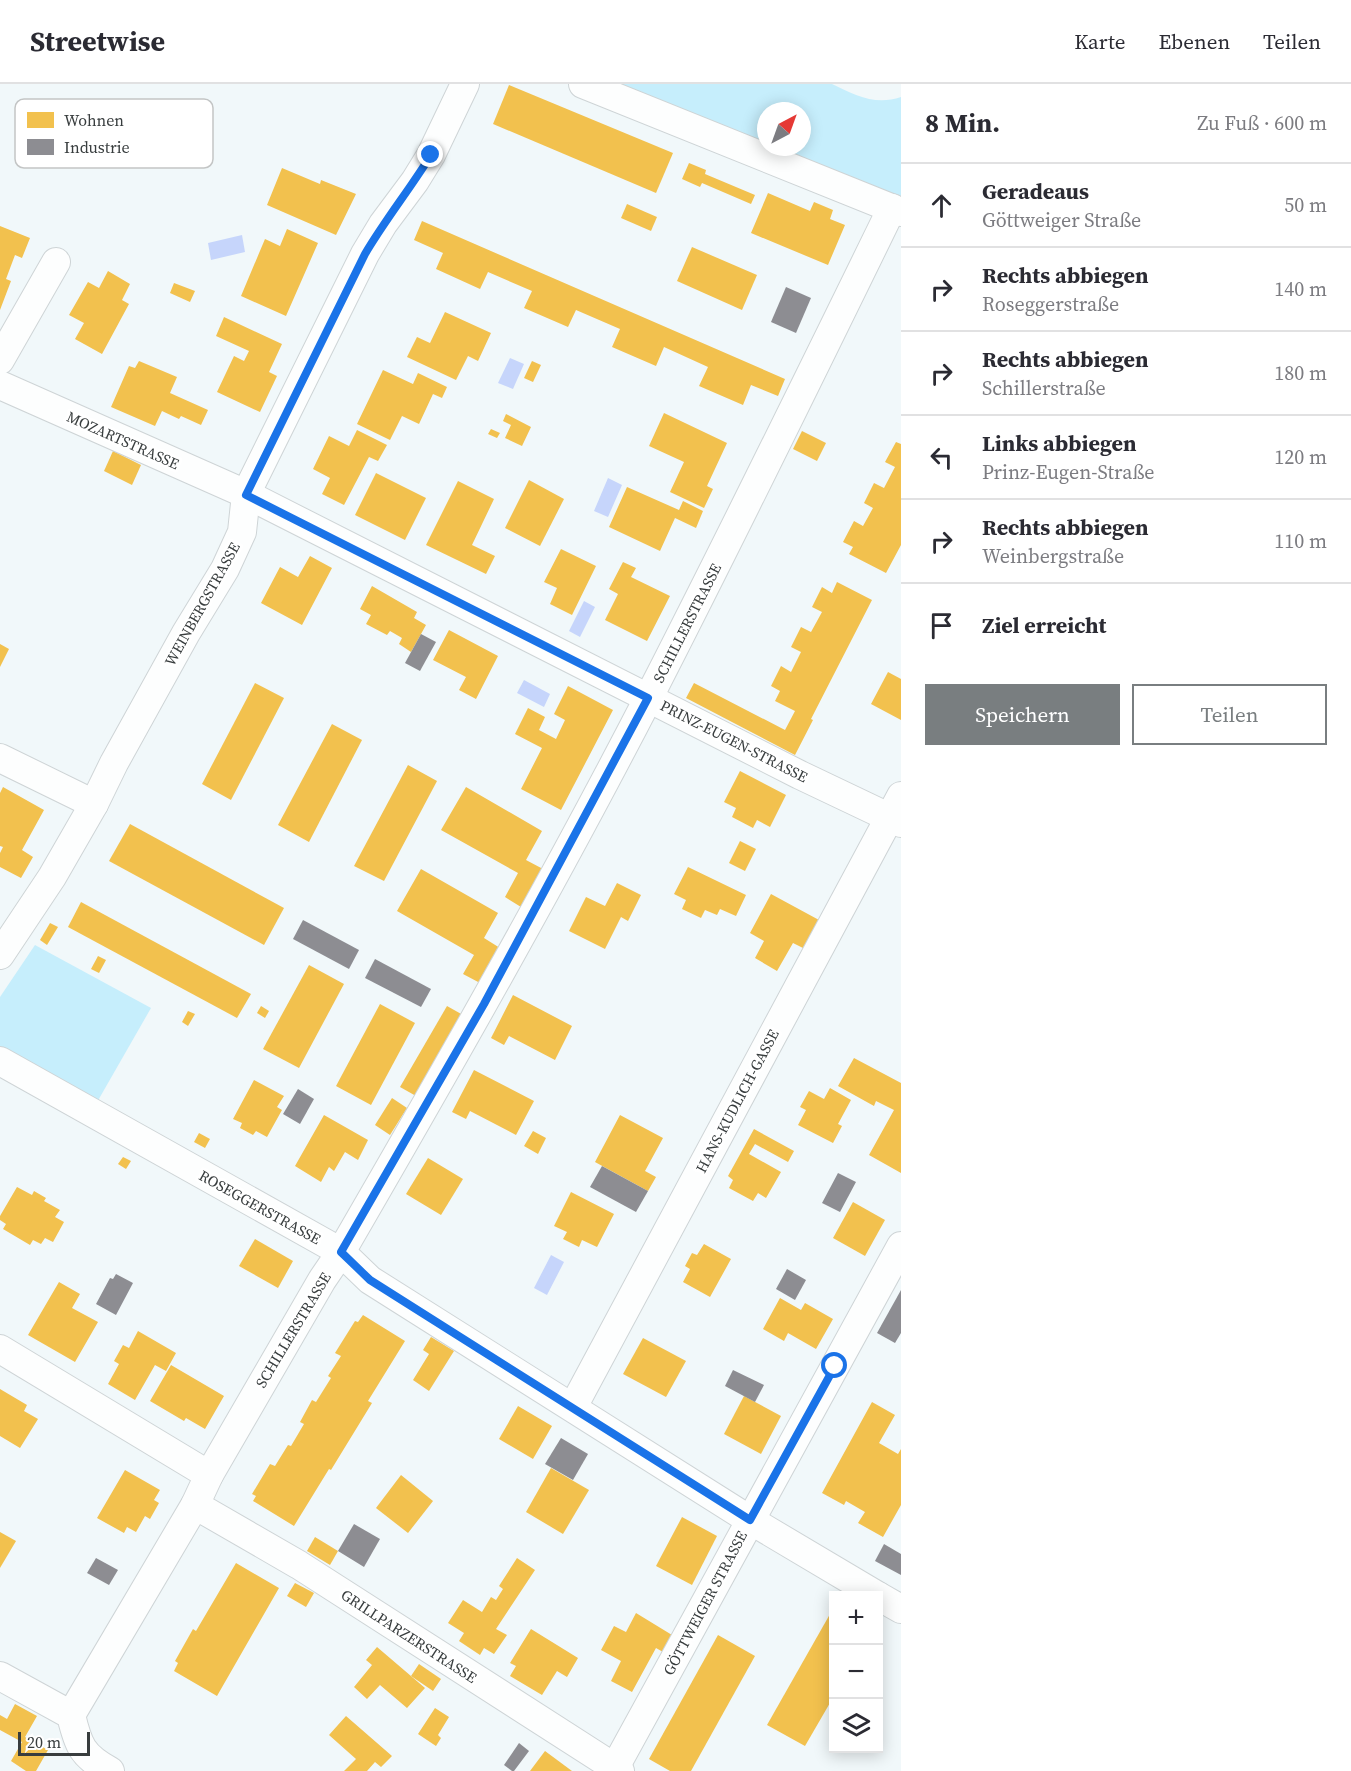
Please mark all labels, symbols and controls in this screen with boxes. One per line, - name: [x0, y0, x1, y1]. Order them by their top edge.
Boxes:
- text: Streetwise: [30, 22, 165, 60]
- text: Karte: [1074, 27, 1125, 56]
- text: Ebenen: [1158, 27, 1230, 56]
- text: Teilen: [1263, 27, 1321, 56]
- legend: [15, 99, 213, 168]
- north arrow: [757, 102, 811, 156]
- text: 8 Min.: [925, 105, 1000, 141]
- text: Wohnen: [64, 109, 124, 131]
- text: Zu Fuß · 600 m: [1197, 109, 1327, 137]
- text: Industrie: [64, 136, 130, 158]
- route end: [417, 141, 443, 167]
- text: Geradeaus: [982, 176, 1089, 206]
- icon: ahead: [925, 189, 958, 222]
- text: 50 m: [1284, 191, 1327, 219]
- text: Göttweiger Straße: [982, 206, 1141, 234]
- text: Rechts abbiegen: [982, 260, 1149, 290]
- icon: right: [925, 273, 958, 306]
- text: 140 m: [1274, 275, 1327, 303]
- text: Roseggerstraße: [982, 290, 1119, 318]
- text: Rechts abbiegen: [982, 344, 1149, 374]
- icon: right: [925, 357, 958, 390]
- text: 180 m: [1274, 359, 1327, 387]
- text: Schillerstraße: [982, 374, 1106, 402]
- street label: MOZARTSTRASSE: [64, 406, 182, 474]
- text: Links abbiegen: [982, 428, 1137, 458]
- icon: left: [925, 441, 958, 474]
- text: 120 m: [1274, 443, 1327, 471]
- text: Prinz-Eugen-Straße: [982, 458, 1155, 486]
- text: Rechts abbiegen: [982, 512, 1149, 542]
- icon: right: [925, 525, 958, 558]
- text: 110 m: [1274, 527, 1327, 555]
- street label: WEINBERGSTRASSE: [159, 538, 245, 670]
- text: Weinbergstraße: [982, 542, 1124, 570]
- street label: SCHILLERSTRASSE: [648, 560, 726, 686]
- icon: arrive: [925, 609, 958, 642]
- text: Ziel erreicht: [982, 610, 1106, 640]
- button: Speichern: [925, 684, 1120, 745]
- button: Teilen: [1132, 684, 1327, 745]
- street label: PRINZ-EUGEN-STRASSE: [657, 695, 811, 787]
- street label: HANS-KUDLICH-GASSE: [690, 1026, 784, 1176]
- street label: ROSEGGERSTRASSE: [195, 1165, 325, 1249]
- street label: SCHILLERSTRASSE: [250, 1268, 336, 1392]
- route start: [821, 1352, 847, 1378]
- street label: GÖTTWEIGER STRASSE: [658, 1527, 752, 1679]
- street label: GRILLPARZERSTRASSE: [337, 1584, 481, 1688]
- map controls: [829, 1591, 883, 1753]
- button: +: [829, 1591, 883, 1645]
- button: −: [829, 1645, 883, 1699]
- button: layers: [829, 1699, 883, 1753]
- scale bar: [18, 1729, 90, 1756]
- text: 20 m: [27, 1731, 61, 1753]

